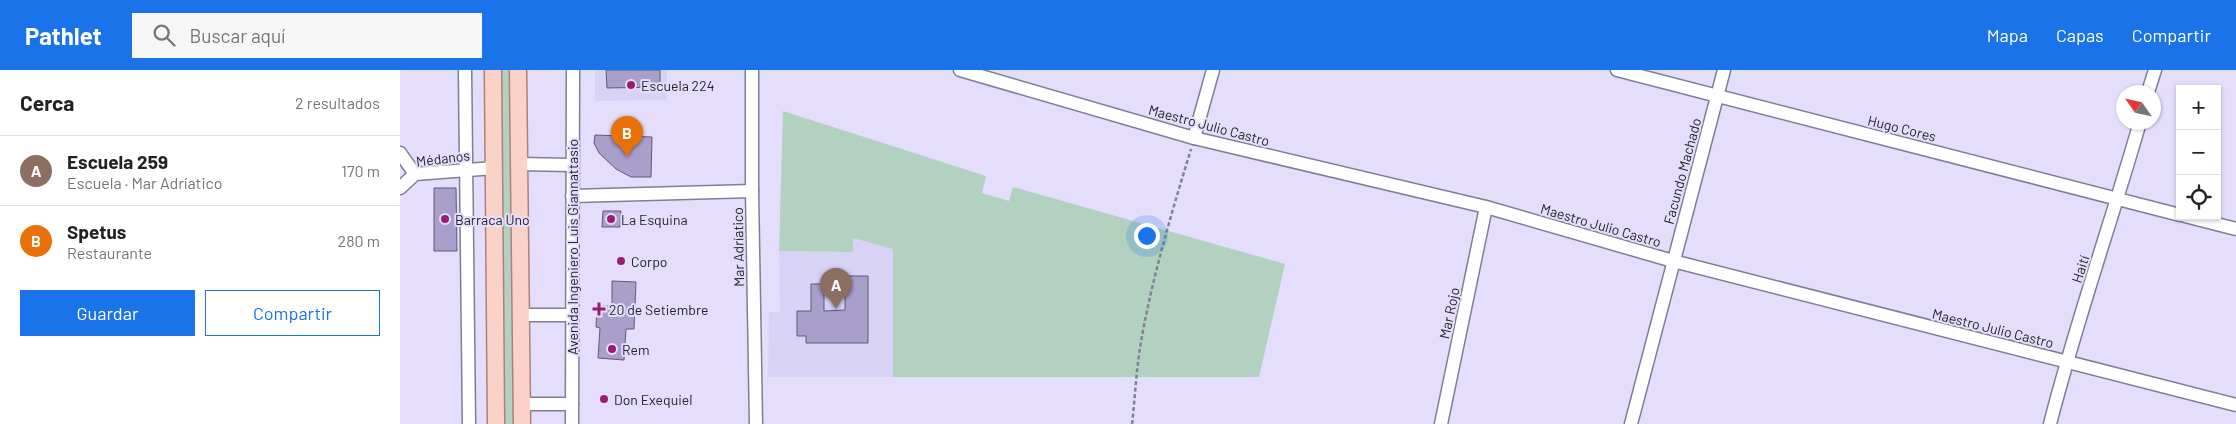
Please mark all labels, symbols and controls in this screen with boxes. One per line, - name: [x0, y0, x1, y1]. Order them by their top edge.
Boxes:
- search box: [132, 13, 482, 58]
- text: Pathlet: [25, 21, 102, 50]
- icon: search: [150, 21, 178, 49]
- text: Buscar aquí: [190, 24, 285, 47]
- text: Mapa: [1987, 24, 2028, 46]
- text: Capas: [2056, 24, 2104, 46]
- text: Compartir: [2132, 24, 2211, 46]
- place label: Escuela 224: [641, 77, 714, 94]
- marker: Escuela 224: [625, 79, 637, 91]
- north arrow: [2116, 85, 2161, 130]
- map controls: [2176, 85, 2221, 220]
- button: +: [2176, 85, 2221, 130]
- text: Cerca: [20, 90, 74, 115]
- text: 2 resultados: [295, 93, 380, 112]
- street label: Maestro Julio Castro: [1147, 101, 1271, 149]
- street label: Hugo Cores: [1866, 111, 1938, 145]
- pin: B: [611, 116, 643, 157]
- street label: Facundo Machado: [1660, 116, 1704, 226]
- button: −: [2176, 130, 2221, 175]
- street label: Avenida Ingeniero Luis Giannattasio: [564, 139, 581, 355]
- street label: Médanos: [415, 146, 471, 170]
- text: Escuela 259: [67, 150, 168, 173]
- text: A: [31, 161, 41, 180]
- text: 170 m: [341, 161, 380, 180]
- text: Escuela · Mar Adríatico: [67, 173, 223, 192]
- button: locate: [2176, 175, 2221, 220]
- street label: Maestro Julio Castro: [1539, 200, 1663, 250]
- street label: Mar Adríatico: [729, 207, 747, 287]
- place label: Barraca Uno: [455, 211, 530, 228]
- place label: La Esquina: [621, 211, 688, 228]
- marker: Barraca Uno: [439, 213, 451, 225]
- marker: La Esquina: [605, 213, 617, 225]
- text: Spetus: [67, 220, 126, 243]
- your location: [1134, 223, 1160, 249]
- text: B: [31, 231, 41, 250]
- text: 280 m: [338, 231, 380, 250]
- text: Restaurante: [67, 243, 152, 262]
- place label: Corpo: [631, 253, 667, 270]
- street label: Haití: [2068, 253, 2092, 285]
- marker: Corpo: [615, 255, 627, 267]
- pin: A: [820, 268, 852, 309]
- street label: Mar Rojo: [1435, 286, 1463, 340]
- button: Guardar: [20, 290, 195, 336]
- button: Compartir: [205, 290, 380, 336]
- place label: 20 de Setiembre: [609, 301, 708, 318]
- marker: 20 de Setiembre: [593, 303, 605, 315]
- street label: Maestro Julio Castro: [1930, 305, 2056, 351]
- place label: Rem: [622, 341, 650, 358]
- marker: Rem: [606, 343, 618, 355]
- place label: Don Exequiel: [614, 391, 692, 408]
- marker: Don Exequiel: [598, 393, 610, 405]

